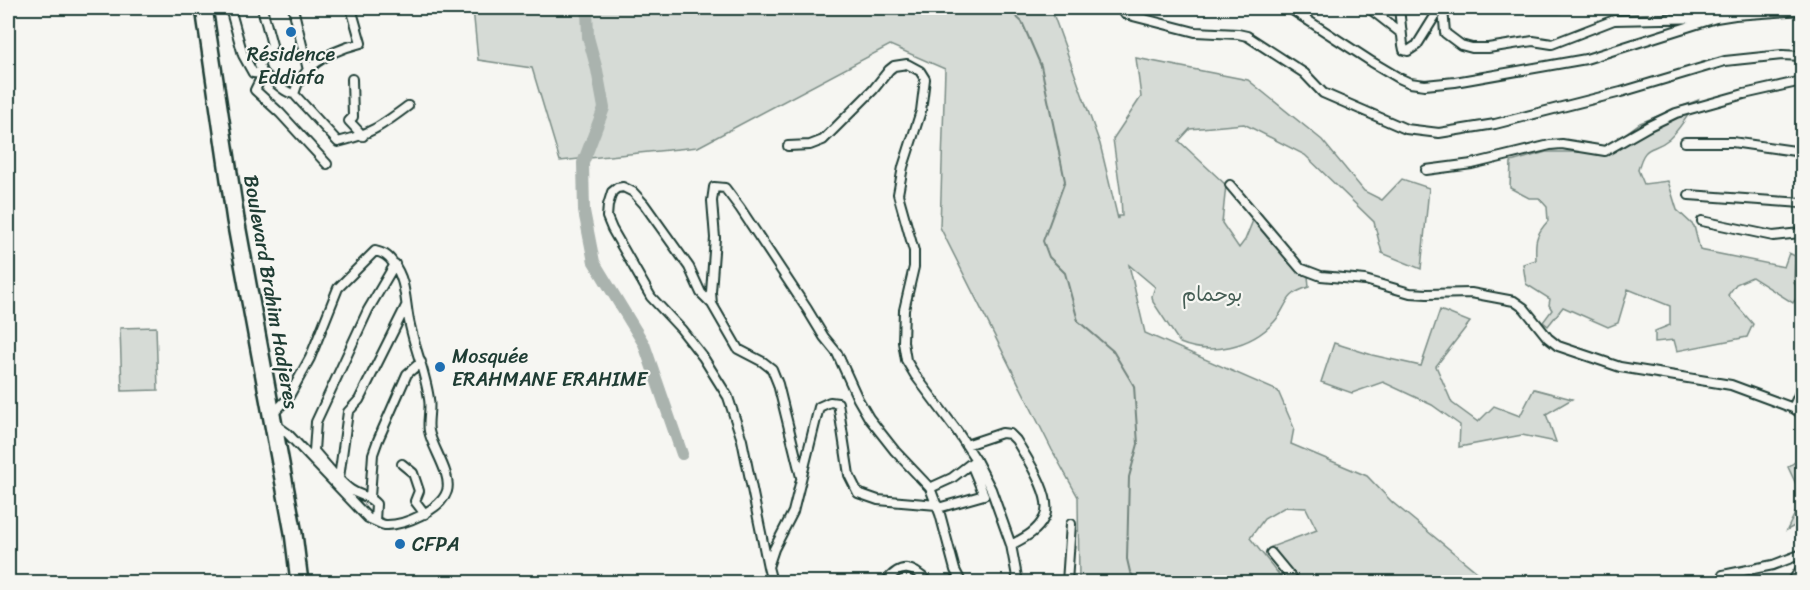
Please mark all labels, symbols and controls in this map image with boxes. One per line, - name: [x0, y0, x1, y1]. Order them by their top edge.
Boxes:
- marker: Résidence Eddiafa: [284, 25, 298, 39]
- place label: Résidence Eddiafa: [247, 37, 336, 95]
- street label: Boulevard Brahim Hadjeres: [233, 172, 309, 413]
- park label: بوحمام: [1182, 277, 1242, 312]
- place label: Mosquée ERAHMANE ERAHIME: [452, 339, 649, 397]
- marker: Mosquée ERAHMANE ERAHIME: [433, 360, 447, 374]
- place label: CFPA: [412, 527, 460, 562]
- marker: CFPA: [393, 537, 407, 551]

